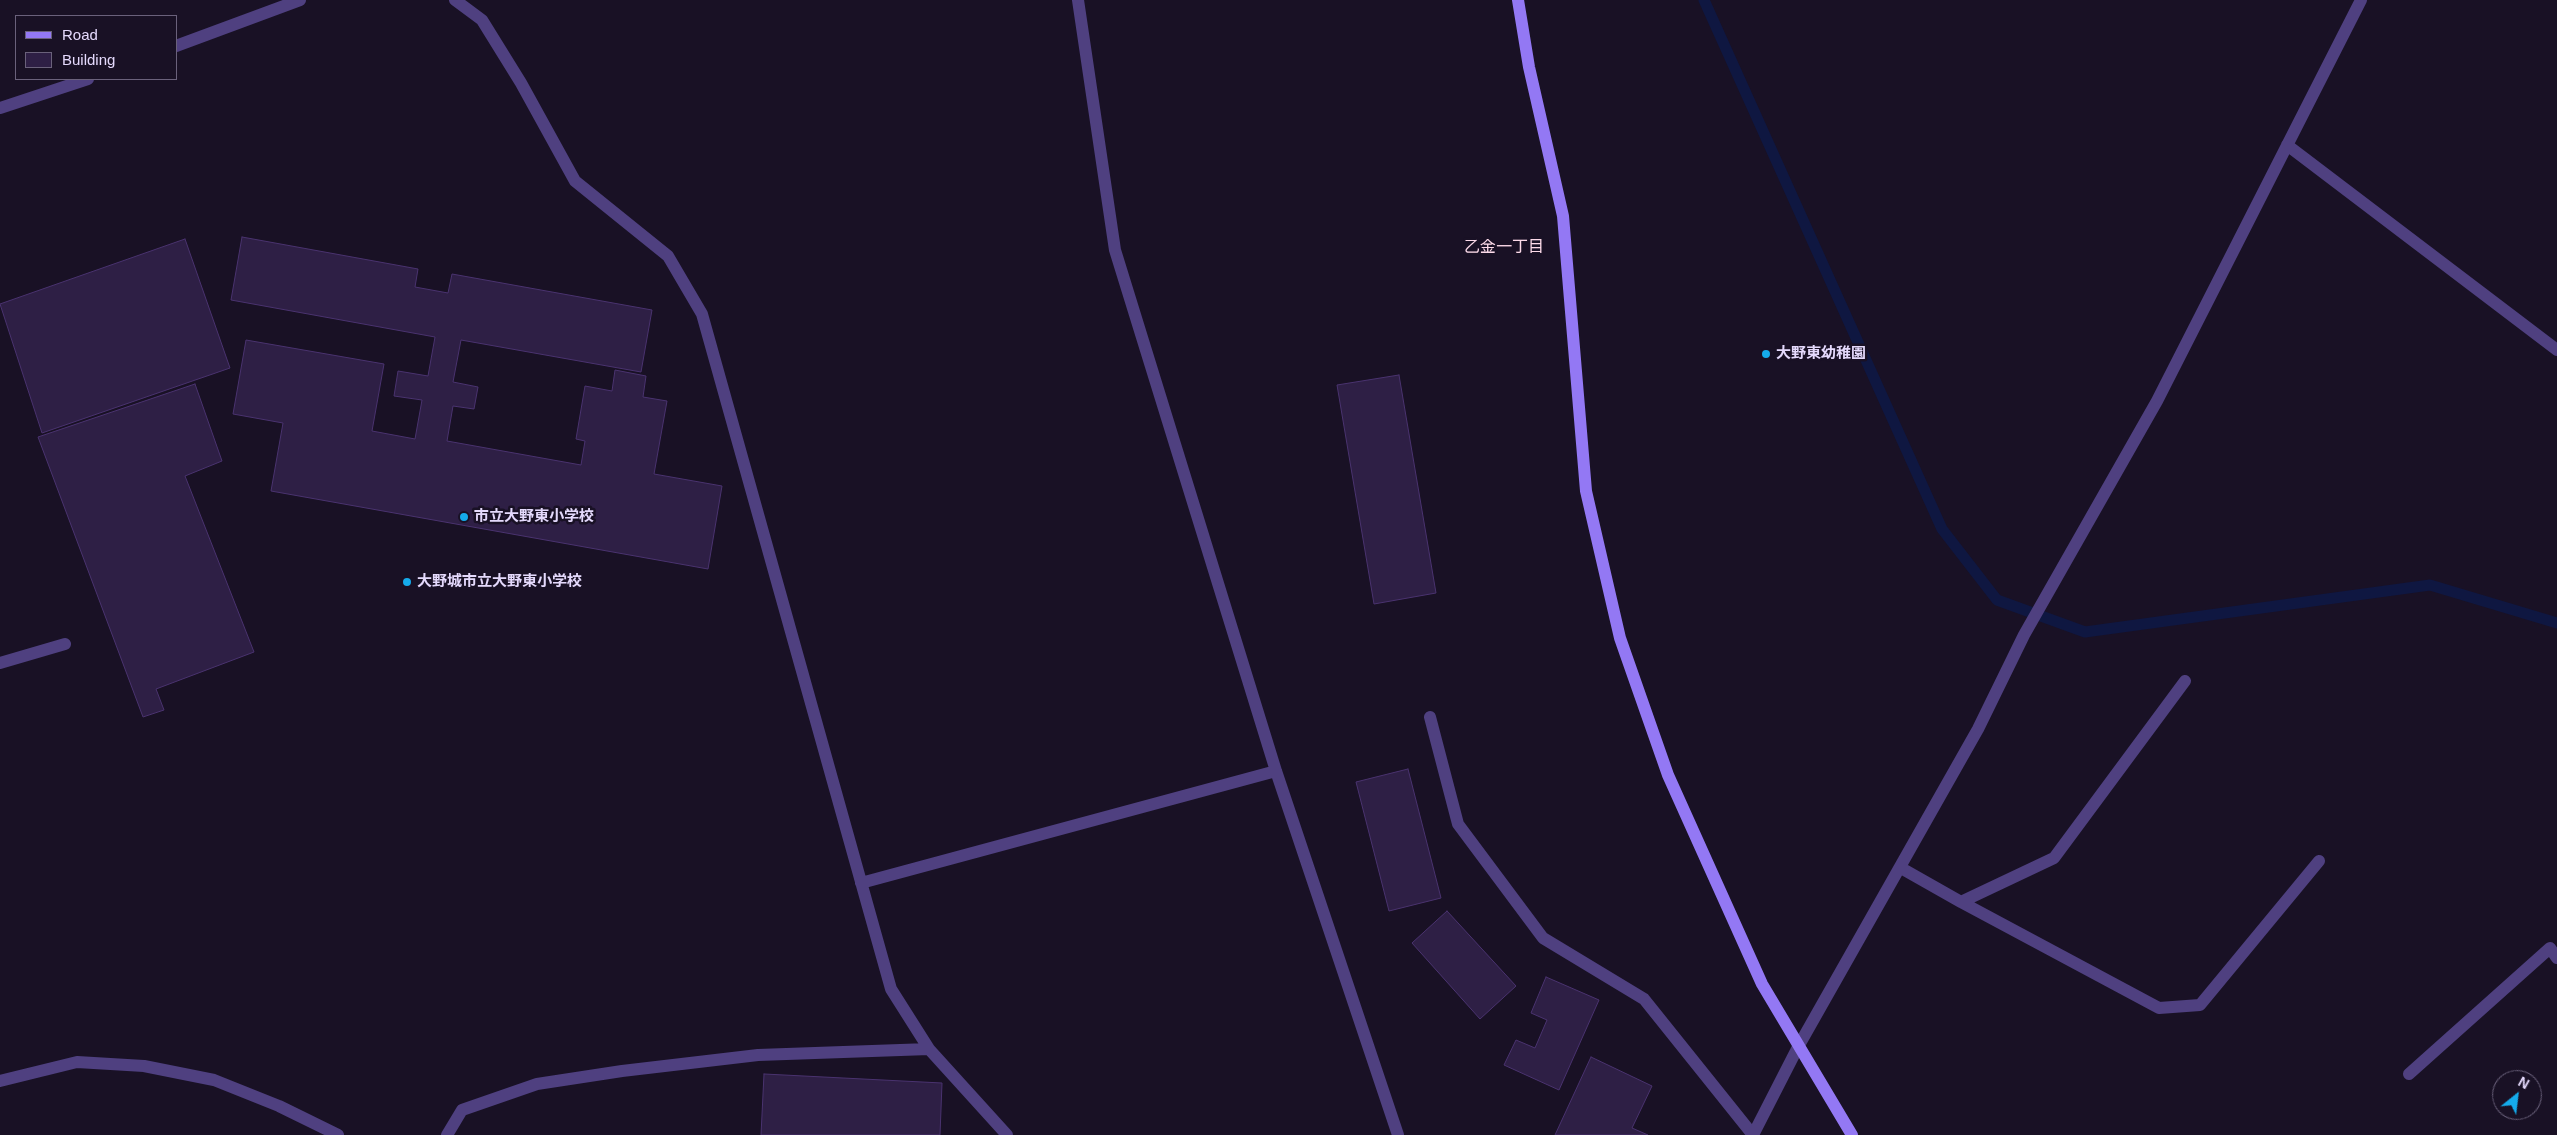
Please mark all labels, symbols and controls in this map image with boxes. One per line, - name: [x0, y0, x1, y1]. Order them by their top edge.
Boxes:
- legend: [15, 15, 178, 80]
- text: Road: [62, 26, 98, 43]
- text: Building: [62, 51, 115, 68]
- district label: 乙金一丁目: [1464, 238, 1544, 258]
- place label: 大野東幼稚園: [1776, 345, 1866, 363]
- marker: 大野東幼稚園: [1760, 348, 1772, 360]
- place label: 市立大野東小学校: [474, 508, 594, 526]
- marker: 市立大野東小学校: [458, 511, 470, 523]
- place label: 大野城市立大野東小学校: [417, 573, 582, 591]
- marker: 大野城市立大野東小学校: [401, 576, 413, 588]
- north arrow: [2492, 1070, 2542, 1120]
- text: N: [2515, 1073, 2532, 1092]

